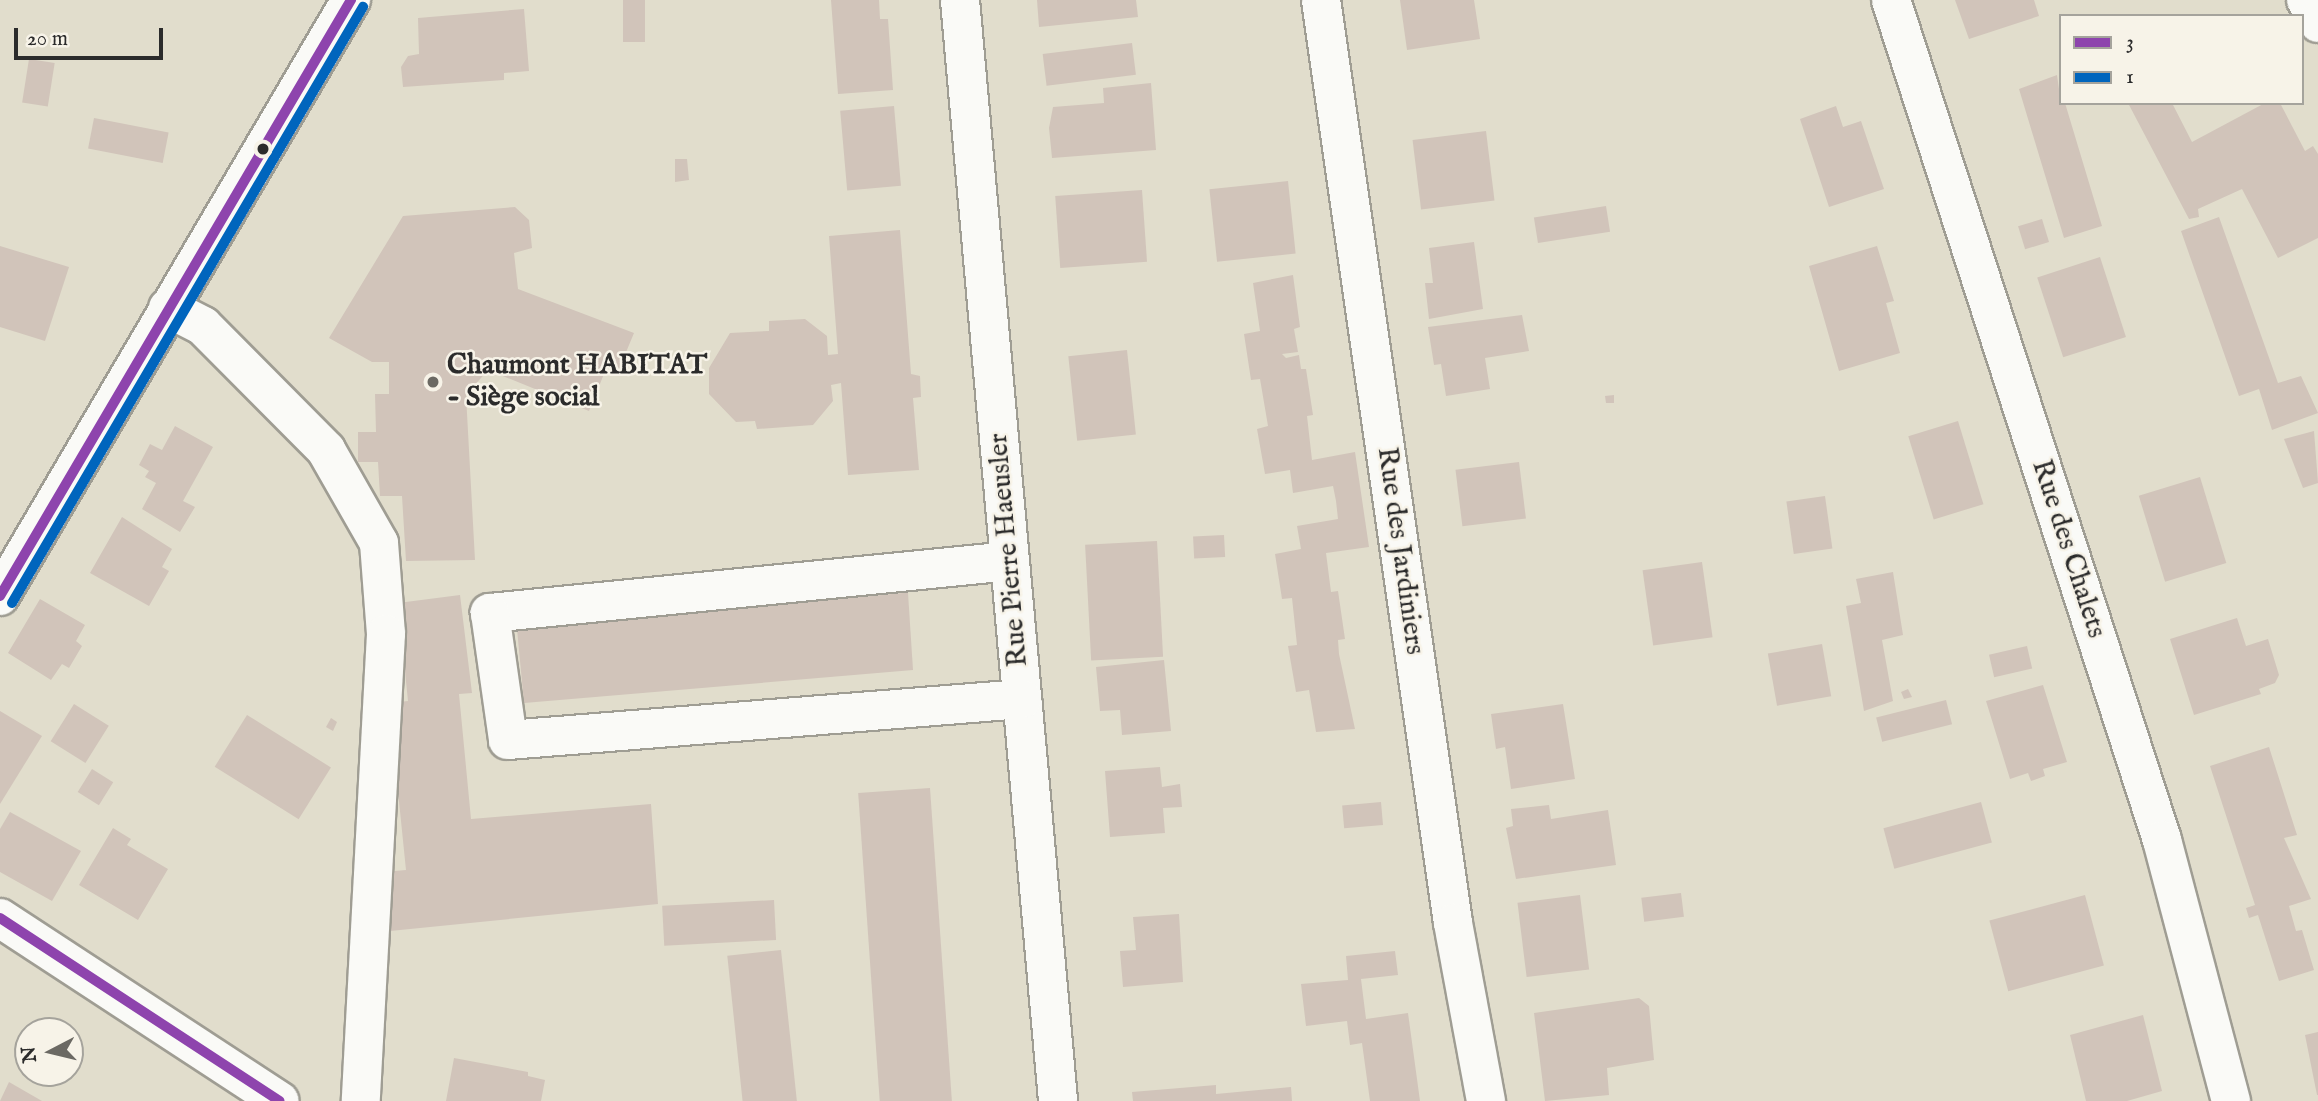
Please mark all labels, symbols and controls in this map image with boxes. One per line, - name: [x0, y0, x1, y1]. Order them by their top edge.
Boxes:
- scale bar: [18, 14, 166, 58]
- legend: [2059, 14, 2304, 105]
- text: 20 m: [27, 26, 68, 53]
- text: 3: [2126, 29, 2134, 56]
- text: 1: [2126, 64, 2134, 91]
- unlabelled marker: [256, 142, 270, 156]
- place label: Chaumont HABITAT - Siège social: [447, 349, 707, 415]
- marker: Chaumont HABITAT - Siège social: [425, 374, 441, 390]
- street label: Rue Pierre Haeusler: [982, 432, 1036, 668]
- street label: Rue des Jardiniers: [1369, 445, 1431, 657]
- street label: Rue des Chalets: [2023, 456, 2113, 642]
- north arrow: [14, 1017, 84, 1087]
- text: N: [17, 1045, 43, 1064]

